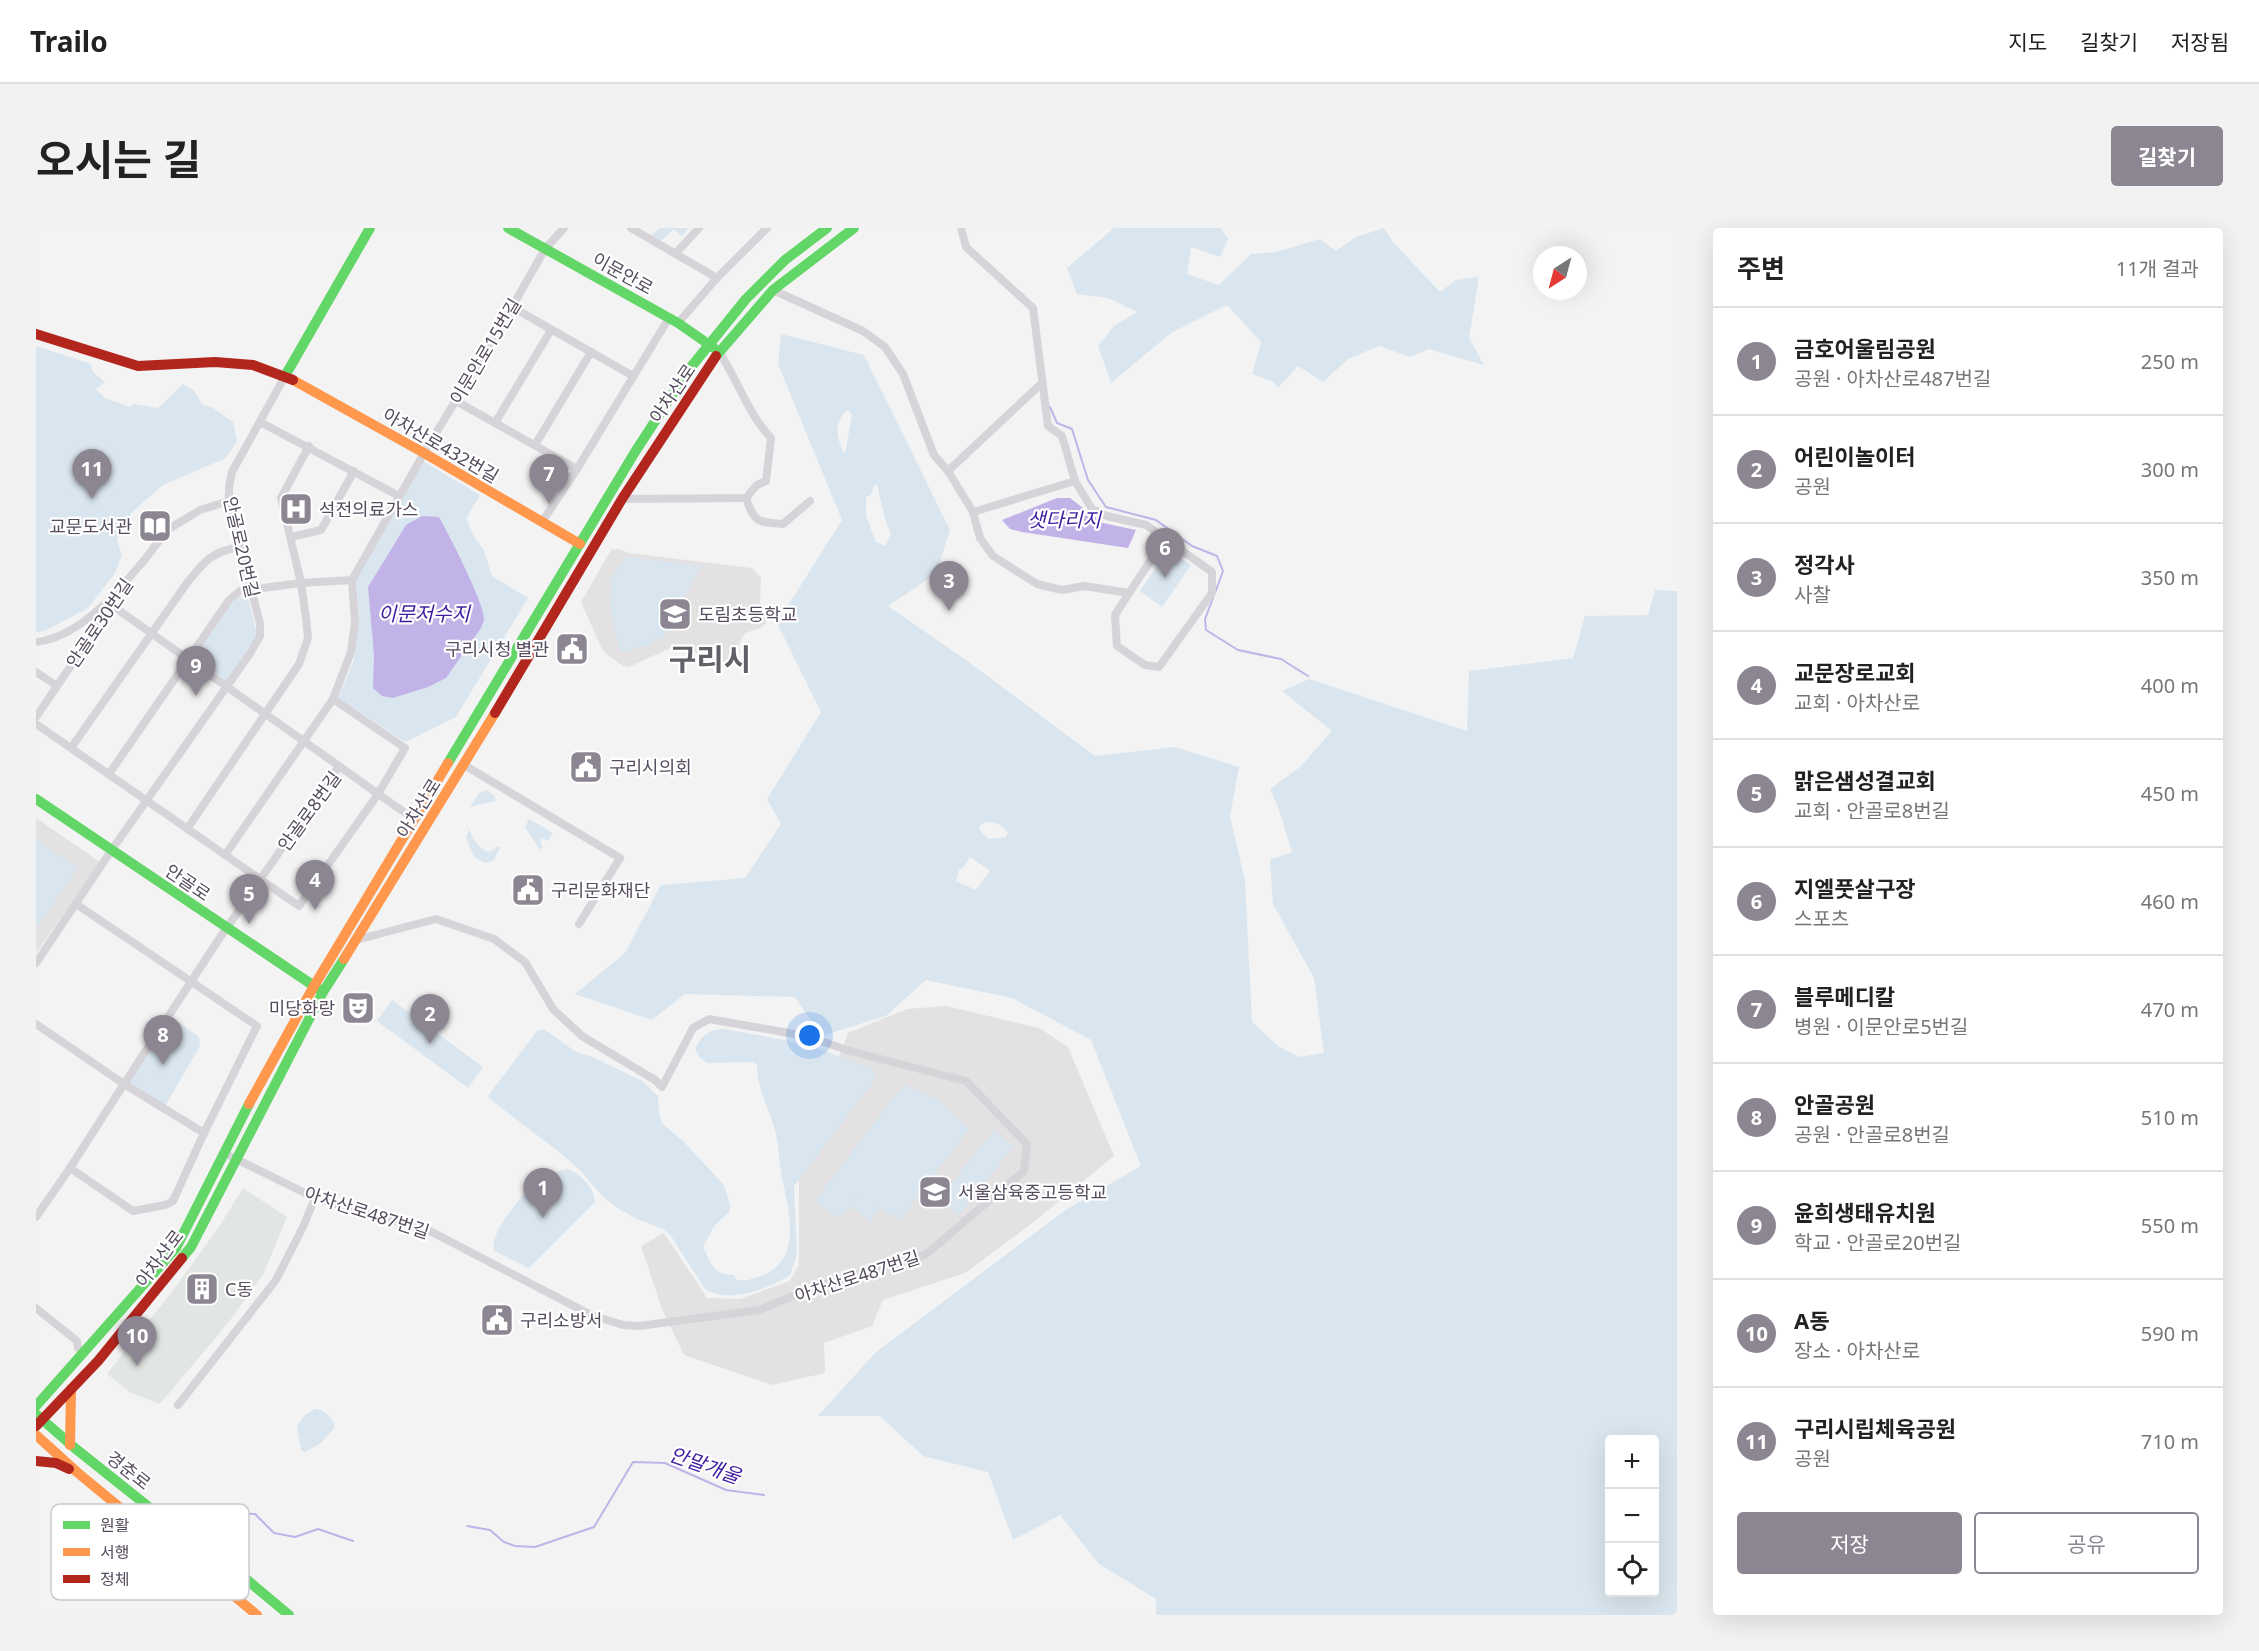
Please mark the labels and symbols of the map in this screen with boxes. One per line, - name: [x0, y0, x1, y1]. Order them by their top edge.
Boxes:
- street label: 이문안로: [588, 246, 658, 300]
- north arrow: [1533, 246, 1587, 300]
- street label: 이문안로15번길: [444, 293, 526, 409]
- street label: 아차산로: [644, 359, 700, 427]
- street label: 아차산로432번길: [379, 402, 503, 488]
- pin: 11: [72, 450, 112, 499]
- pin: 7: [530, 454, 568, 504]
- hospital icon: 석전의료가스: [278, 491, 314, 527]
- street label: 안골로20번길: [219, 494, 265, 600]
- place label: 석전의료가스: [319, 497, 418, 521]
- water label: 샛다리지: [1027, 506, 1102, 533]
- library icon: 교문도서관: [137, 508, 173, 544]
- place label: 교문도서관: [49, 514, 132, 538]
- pin: 6: [1146, 528, 1184, 578]
- pin: 3: [930, 562, 968, 611]
- street label: 안골로30번길: [60, 573, 138, 673]
- school or university icon: 도림초등학교: [657, 596, 693, 632]
- water label: 이문저수지: [378, 600, 472, 627]
- place label: 도림초등학교: [698, 602, 797, 626]
- public building icon: 구리시청 별관: [554, 631, 590, 667]
- place label: 구리시청 별관: [445, 637, 549, 661]
- district label: 구리시: [669, 638, 751, 679]
- pin: 9: [176, 646, 216, 696]
- public building icon: 구리시의회: [568, 749, 604, 785]
- place label: 구리시의회: [609, 755, 692, 779]
- street label: 안골로8번길: [272, 766, 346, 856]
- street label: 아차산로: [390, 774, 446, 842]
- street label: 안골로: [161, 858, 215, 906]
- pin: 4: [296, 860, 334, 910]
- public building icon: 구리문화재단: [510, 872, 546, 908]
- pin: 5: [230, 874, 268, 924]
- place label: 구리문화재단: [551, 878, 650, 902]
- theatre icon: 미당화랑: [340, 990, 376, 1026]
- pin: 2: [410, 994, 450, 1044]
- place label: 미당화랑: [269, 996, 335, 1020]
- pin: 8: [144, 1016, 182, 1065]
- your location: [795, 1021, 824, 1050]
- pin: 1: [524, 1168, 562, 1218]
- school or university icon: 서울삼육중고등학교: [917, 1174, 953, 1210]
- street label: 아차산로487번길: [301, 1180, 433, 1244]
- place label: 서울삼육중고등학교: [958, 1180, 1107, 1204]
- street label: 아차산로: [129, 1224, 189, 1292]
- street label: 아차산로487번길: [791, 1244, 923, 1308]
- building icon: C동: [184, 1271, 220, 1307]
- place label: C동: [225, 1277, 253, 1301]
- public building icon: 구리소방서: [479, 1302, 515, 1338]
- place label: 구리소방서: [520, 1308, 603, 1332]
- pin: 10: [118, 1316, 156, 1366]
- water label: 안말개울: [666, 1440, 746, 1490]
- street label: 경춘로: [102, 1445, 156, 1495]
- legend: [51, 1504, 249, 1600]
- text: 원활: [100, 1514, 130, 1536]
- text: 서행: [100, 1541, 129, 1563]
- text: 정체: [100, 1568, 129, 1590]

